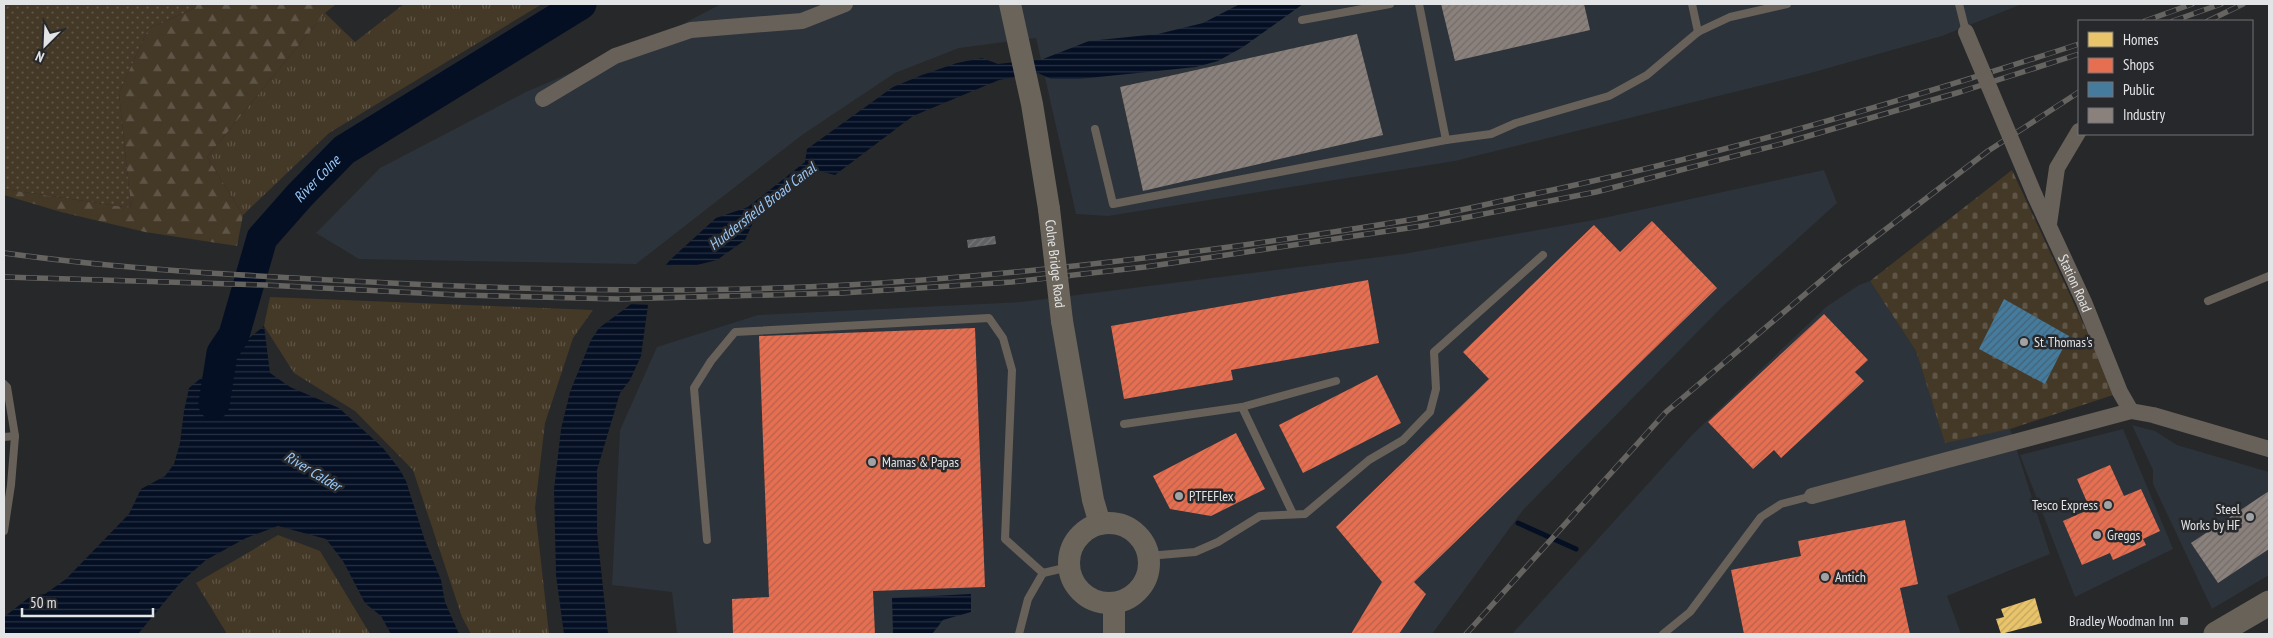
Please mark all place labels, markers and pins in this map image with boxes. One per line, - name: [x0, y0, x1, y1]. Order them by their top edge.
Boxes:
- place label: St. Thomas's: [2034, 333, 2093, 351]
- marker: St. Thomas's: [2018, 336, 2030, 348]
- place label: Mamas & Papas: [882, 453, 959, 471]
- marker: Mamas & Papas: [866, 456, 878, 468]
- place label: PTFEFlex: [1189, 487, 1234, 505]
- marker: PTFEFlex: [1173, 490, 1185, 502]
- place label: Tesco Express: [2032, 496, 2098, 514]
- marker: Tesco Express: [2102, 499, 2114, 511]
- place label: Steel Works by HF: [2181, 500, 2241, 534]
- marker: Steel Works by HF: [2244, 511, 2256, 523]
- place label: Greggs: [2107, 526, 2140, 544]
- marker: Greggs: [2091, 529, 2103, 541]
- place label: Antich: [1835, 568, 1866, 586]
- marker: Antich: [1819, 571, 1831, 583]
- place label: Bradley Woodman Inn: [2069, 612, 2174, 630]
- marker: Bradley Woodman Inn: [2178, 615, 2190, 627]

